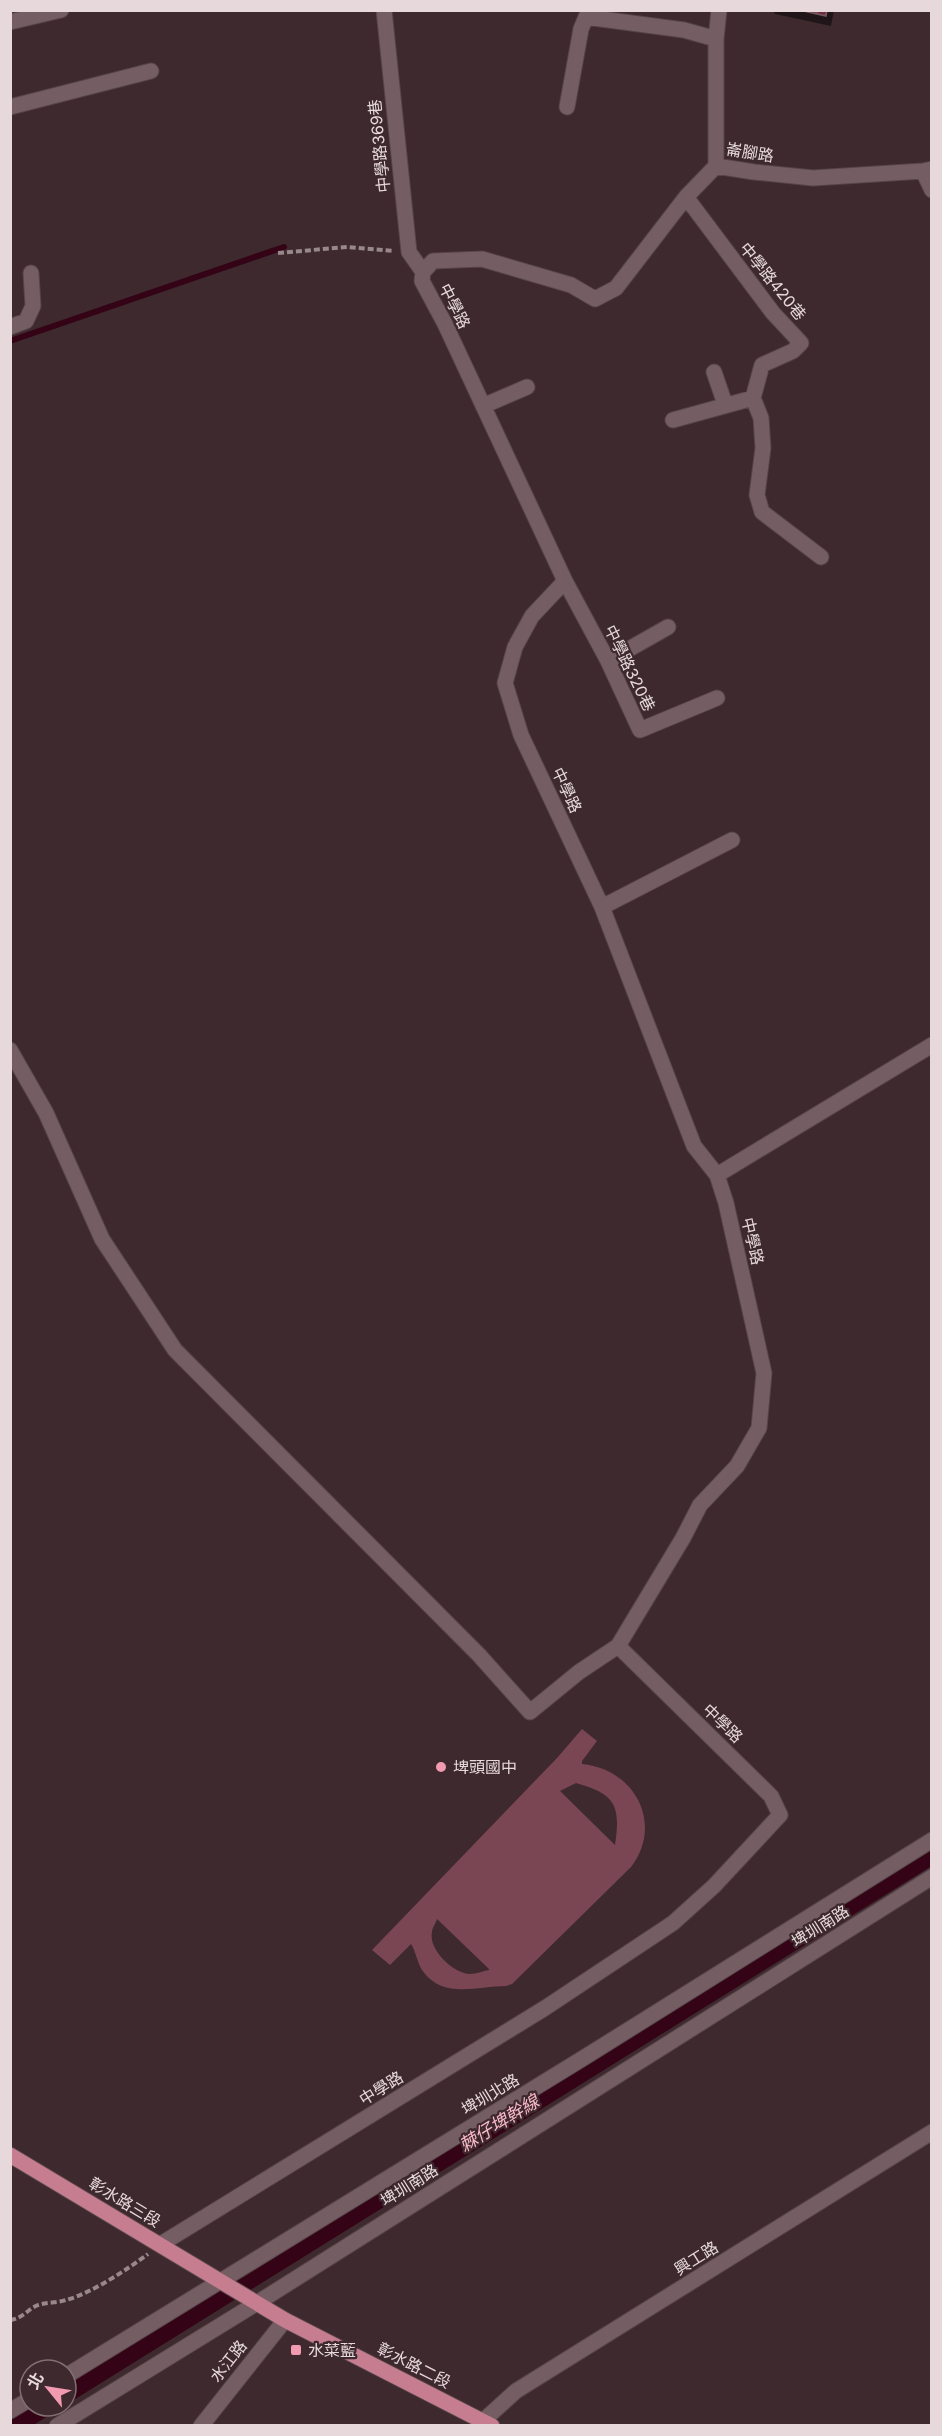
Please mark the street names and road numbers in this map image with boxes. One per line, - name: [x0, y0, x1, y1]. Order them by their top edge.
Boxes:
- street label: 中學路369巷: [364, 98, 394, 194]
- street label: 崙腳路: [725, 138, 775, 166]
- street label: 中學路420巷: [736, 238, 810, 324]
- street label: 中學路: [435, 280, 475, 332]
- street label: 中學路320巷: [600, 621, 660, 715]
- street label: 中學路: [548, 764, 586, 816]
- street label: 中學路: [738, 1215, 768, 1267]
- street label: 中學路: [699, 1699, 747, 1747]
- street label: 埤圳南路: [788, 1901, 852, 1951]
- street label: 中學路: [355, 2067, 407, 2109]
- street label: 埤圳北路: [457, 2069, 523, 2119]
- street label: 埤圳南路: [377, 2160, 441, 2210]
- street label: 彰水路三段: [86, 2173, 164, 2231]
- street label: 興工路: [670, 2237, 722, 2279]
- street label: 水江路: [205, 2336, 251, 2386]
- street label: 彰水路二段: [374, 2338, 454, 2392]

